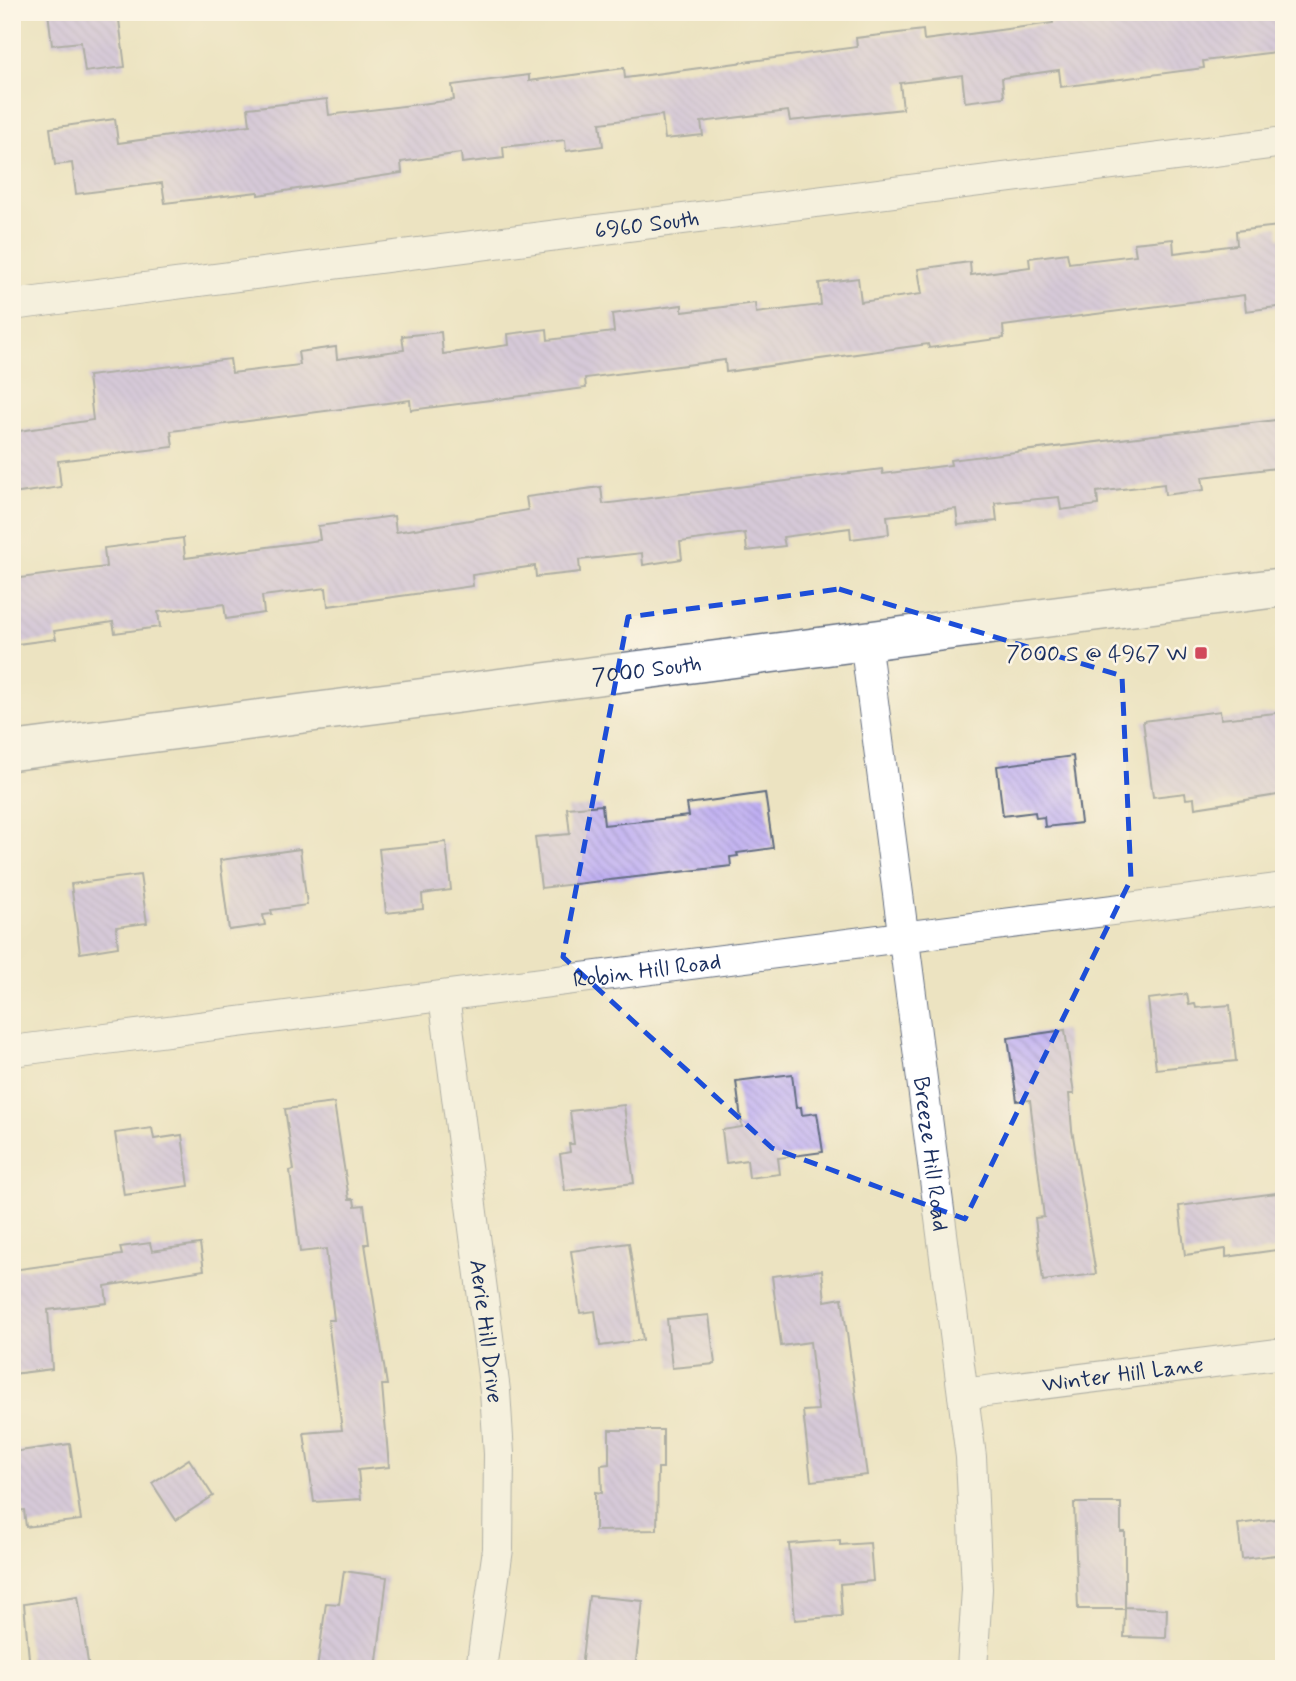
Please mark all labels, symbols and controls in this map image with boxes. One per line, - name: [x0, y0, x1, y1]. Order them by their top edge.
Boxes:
- street label: 6960 South: [593, 204, 701, 247]
- place label: 7000 S @ 4967 W: [1006, 640, 1187, 670]
- marker: 7000 S @ 4967 W: [1193, 645, 1209, 661]
- street label: 7000 South: [591, 649, 703, 693]
- street label: Robin Hill Road: [571, 947, 723, 996]
- street label: Breeze Hill Road: [905, 1075, 955, 1233]
- street label: Aerie Hill Drive: [461, 1258, 509, 1404]
- street label: Winter Hill Lane: [1040, 1350, 1206, 1401]

